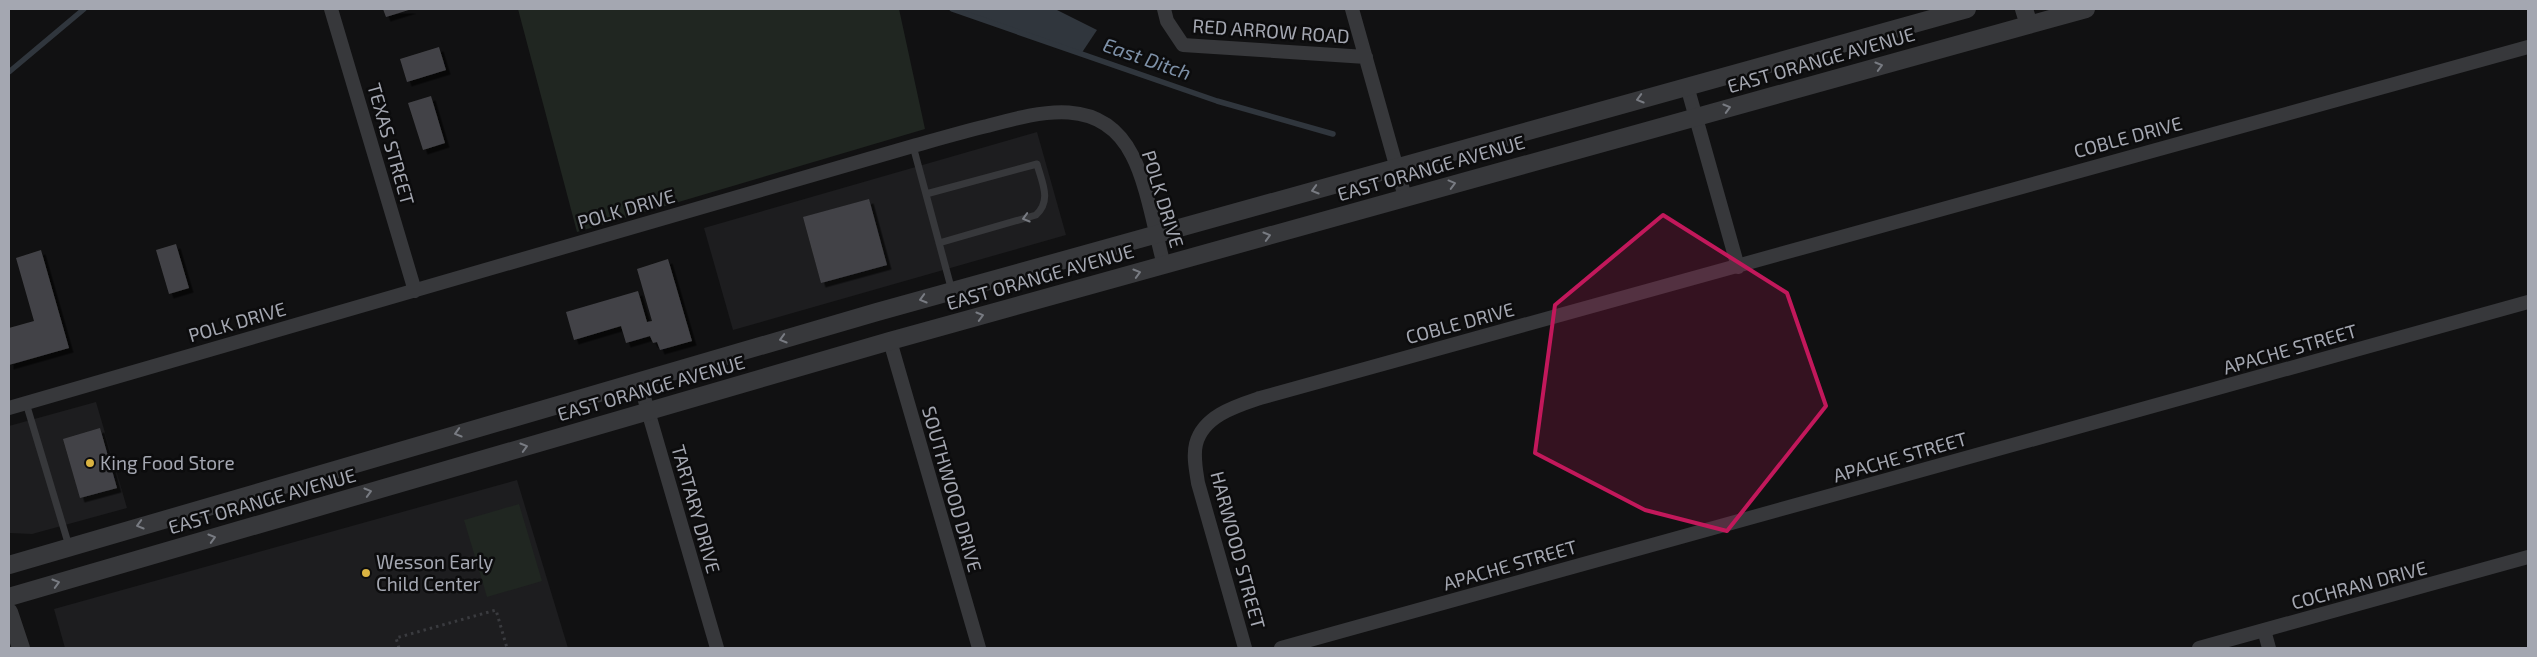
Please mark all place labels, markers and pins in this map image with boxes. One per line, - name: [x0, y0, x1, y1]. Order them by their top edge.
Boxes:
- place label: King Food Store: [100, 451, 235, 474]
- marker: King Food Store: [84, 457, 96, 469]
- place label: Wesson Early Child Center: [376, 550, 493, 595]
- marker: Wesson Early Child Center: [360, 567, 372, 579]

